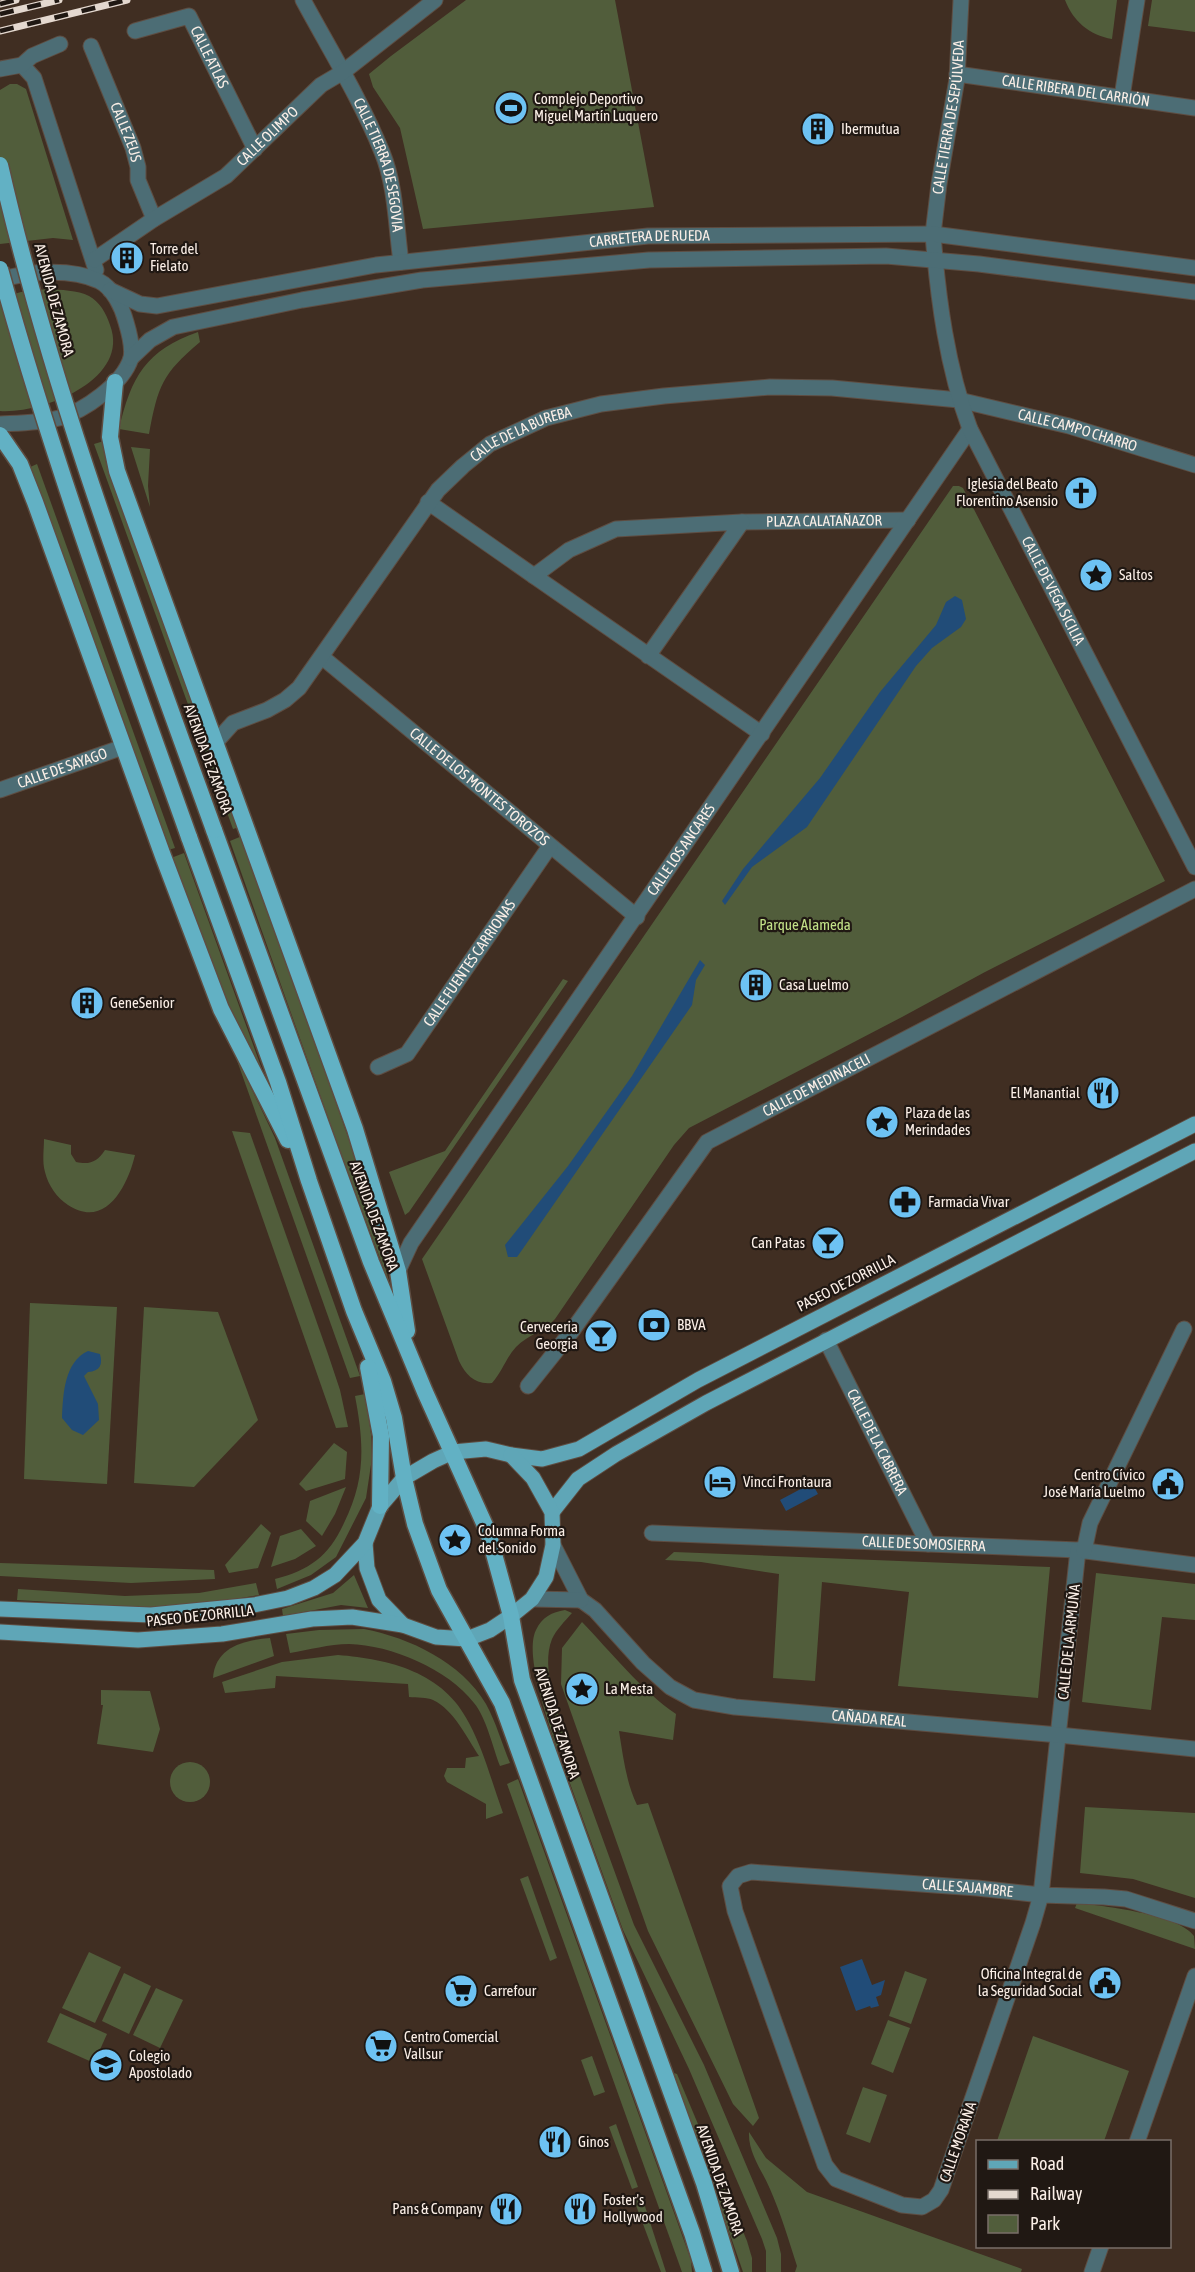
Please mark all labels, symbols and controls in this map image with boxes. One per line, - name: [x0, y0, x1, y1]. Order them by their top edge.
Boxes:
- street label: CALLE ATLAS: [187, 23, 232, 91]
- street label: CALLE TIERRA DE SEPÚLVEDA: [929, 39, 967, 195]
- street label: CALLE RIBERA DEL CARRIÓN: [1001, 72, 1151, 109]
- sports icon: Complejo Deportivo Miguel Martín Luquero: [493, 90, 529, 126]
- place label: Complejo Deportivo Miguel Martín Luquero: [534, 90, 658, 124]
- street label: CALLE TIERRA DE SEGOVIA: [350, 95, 407, 233]
- street label: CALLE ZEUS: [107, 100, 145, 164]
- street label: CALLE OLIMPO: [233, 102, 302, 169]
- building icon: Ibermutua: [800, 111, 836, 147]
- place label: Ibermutua: [841, 120, 900, 137]
- street label: CARRETERA DE RUEDA: [588, 227, 711, 250]
- building icon: Torre del Fielato: [109, 240, 145, 276]
- place label: Torre del Fielato: [150, 240, 198, 274]
- street label: AVENIDA DE ZAMORA: [31, 242, 78, 359]
- street label: CALLE DE LA BUREBA: [466, 403, 574, 465]
- street label: CALLE CAMPO CHARRO: [1016, 405, 1140, 455]
- place label: Iglesia del Beato Florentino Asensio: [956, 475, 1058, 509]
- church icon: Iglesia del Beato Florentino Asensio: [1063, 475, 1099, 511]
- street label: PLAZA CALATAÑAZOR: [766, 511, 883, 530]
- street label: CALLE DE VEGA SICILIA: [1019, 533, 1089, 648]
- place icon: Saltos: [1078, 557, 1114, 593]
- place label: Saltos: [1119, 566, 1153, 583]
- street label: AVENIDA DE ZAMORA: [181, 701, 236, 817]
- street label: CALLE DE LOS MONTES TOROZOS: [407, 724, 553, 849]
- street label: CALLE DE SAYAGO: [15, 744, 110, 791]
- street label: CALLE LOS ANCARES: [643, 800, 718, 898]
- street label: CALLE FUENTES CARRIONAS: [420, 896, 519, 1030]
- park label: Parque Alameda: [759, 916, 851, 933]
- building icon: Casa Luelmo: [738, 967, 774, 1003]
- place label: Casa Luelmo: [779, 976, 849, 993]
- building icon: GeneSenior: [69, 985, 105, 1021]
- place label: GeneSenior: [110, 994, 175, 1011]
- street label: CALLE DE MEDINACELI: [760, 1050, 873, 1120]
- restaurant icon: El Manantial: [1085, 1075, 1121, 1111]
- place label: El Manantial: [1010, 1084, 1080, 1101]
- place icon: Plaza de las Merindades: [864, 1104, 900, 1140]
- place label: Plaza de las Merindades: [905, 1104, 970, 1138]
- street label: AVENIDA DE ZAMORA: [347, 1158, 402, 1274]
- pharmacy icon: Farmacia Vivar: [887, 1184, 923, 1220]
- place label: Farmacia Vivar: [928, 1193, 1010, 1210]
- bar icon: Can Patas: [810, 1225, 846, 1261]
- place label: Can Patas: [751, 1234, 805, 1251]
- street label: PASEO DE ZORRILLA: [794, 1250, 898, 1315]
- bank icon: BBVA: [636, 1307, 672, 1343]
- place label: BBVA: [677, 1316, 706, 1333]
- place label: Cerveceria Georgia: [520, 1318, 578, 1352]
- bar icon: Cerveceria Georgia: [583, 1318, 619, 1354]
- street label: CALLE DE LA CABRERA: [844, 1386, 911, 1498]
- hotel icon: Vincci Frontaura: [702, 1464, 738, 1500]
- place label: Centro Cívico José María Luelmo: [1043, 1466, 1145, 1500]
- public building icon: Centro Cívico José María Luelmo: [1150, 1466, 1186, 1502]
- place label: Vincci Frontaura: [743, 1473, 832, 1490]
- place icon: Columna Forma del Sonido: [437, 1522, 473, 1558]
- place label: Columna Forma del Sonido: [478, 1522, 565, 1556]
- street label: CALLE DE SOMOSIERRA: [862, 1532, 987, 1554]
- street label: CALLE DE LA ARMUÑA: [1054, 1583, 1083, 1701]
- street label: PASEO DE ZORRILLA: [145, 1601, 255, 1630]
- street label: AVENIDA DE ZAMORA: [531, 1665, 584, 1781]
- place icon: La Mesta: [564, 1671, 600, 1707]
- place label: La Mesta: [605, 1680, 653, 1697]
- street label: CAÑADA REAL: [831, 1706, 908, 1730]
- street label: CALLE SAJAMBRE: [922, 1875, 1015, 1900]
- place label: Oficina Integral de la Seguridad Social: [978, 1965, 1082, 1999]
- public building icon: Oficina Integral de la Seguridad Social: [1087, 1965, 1123, 2001]
- supermarket icon: Carrefour: [443, 1973, 479, 2009]
- place label: Carrefour: [484, 1982, 537, 1999]
- supermarket icon: Centro Comercial Vallsur: [363, 2028, 399, 2064]
- place label: Centro Comercial Vallsur: [404, 2028, 498, 2062]
- school or university icon: Colegio Apostolado: [88, 2047, 124, 2083]
- place label: Colegio Apostolado: [129, 2047, 192, 2081]
- street label: CALLE MORAÑA: [936, 2099, 979, 2184]
- street label: AVENIDA DE ZAMORA: [694, 2122, 748, 2238]
- restaurant icon: Ginos: [537, 2124, 573, 2160]
- place label: Ginos: [578, 2133, 609, 2150]
- legend: [976, 2140, 1171, 2248]
- text: Road: [1030, 2153, 1064, 2174]
- text: Railway: [1030, 2183, 1082, 2204]
- restaurant icon: Pans & Company: [488, 2191, 524, 2227]
- restaurant icon: Foster's Hollywood: [562, 2191, 598, 2227]
- place label: Foster's Hollywood: [603, 2191, 663, 2225]
- place label: Pans & Company: [392, 2200, 483, 2217]
- text: Park: [1030, 2213, 1060, 2234]

